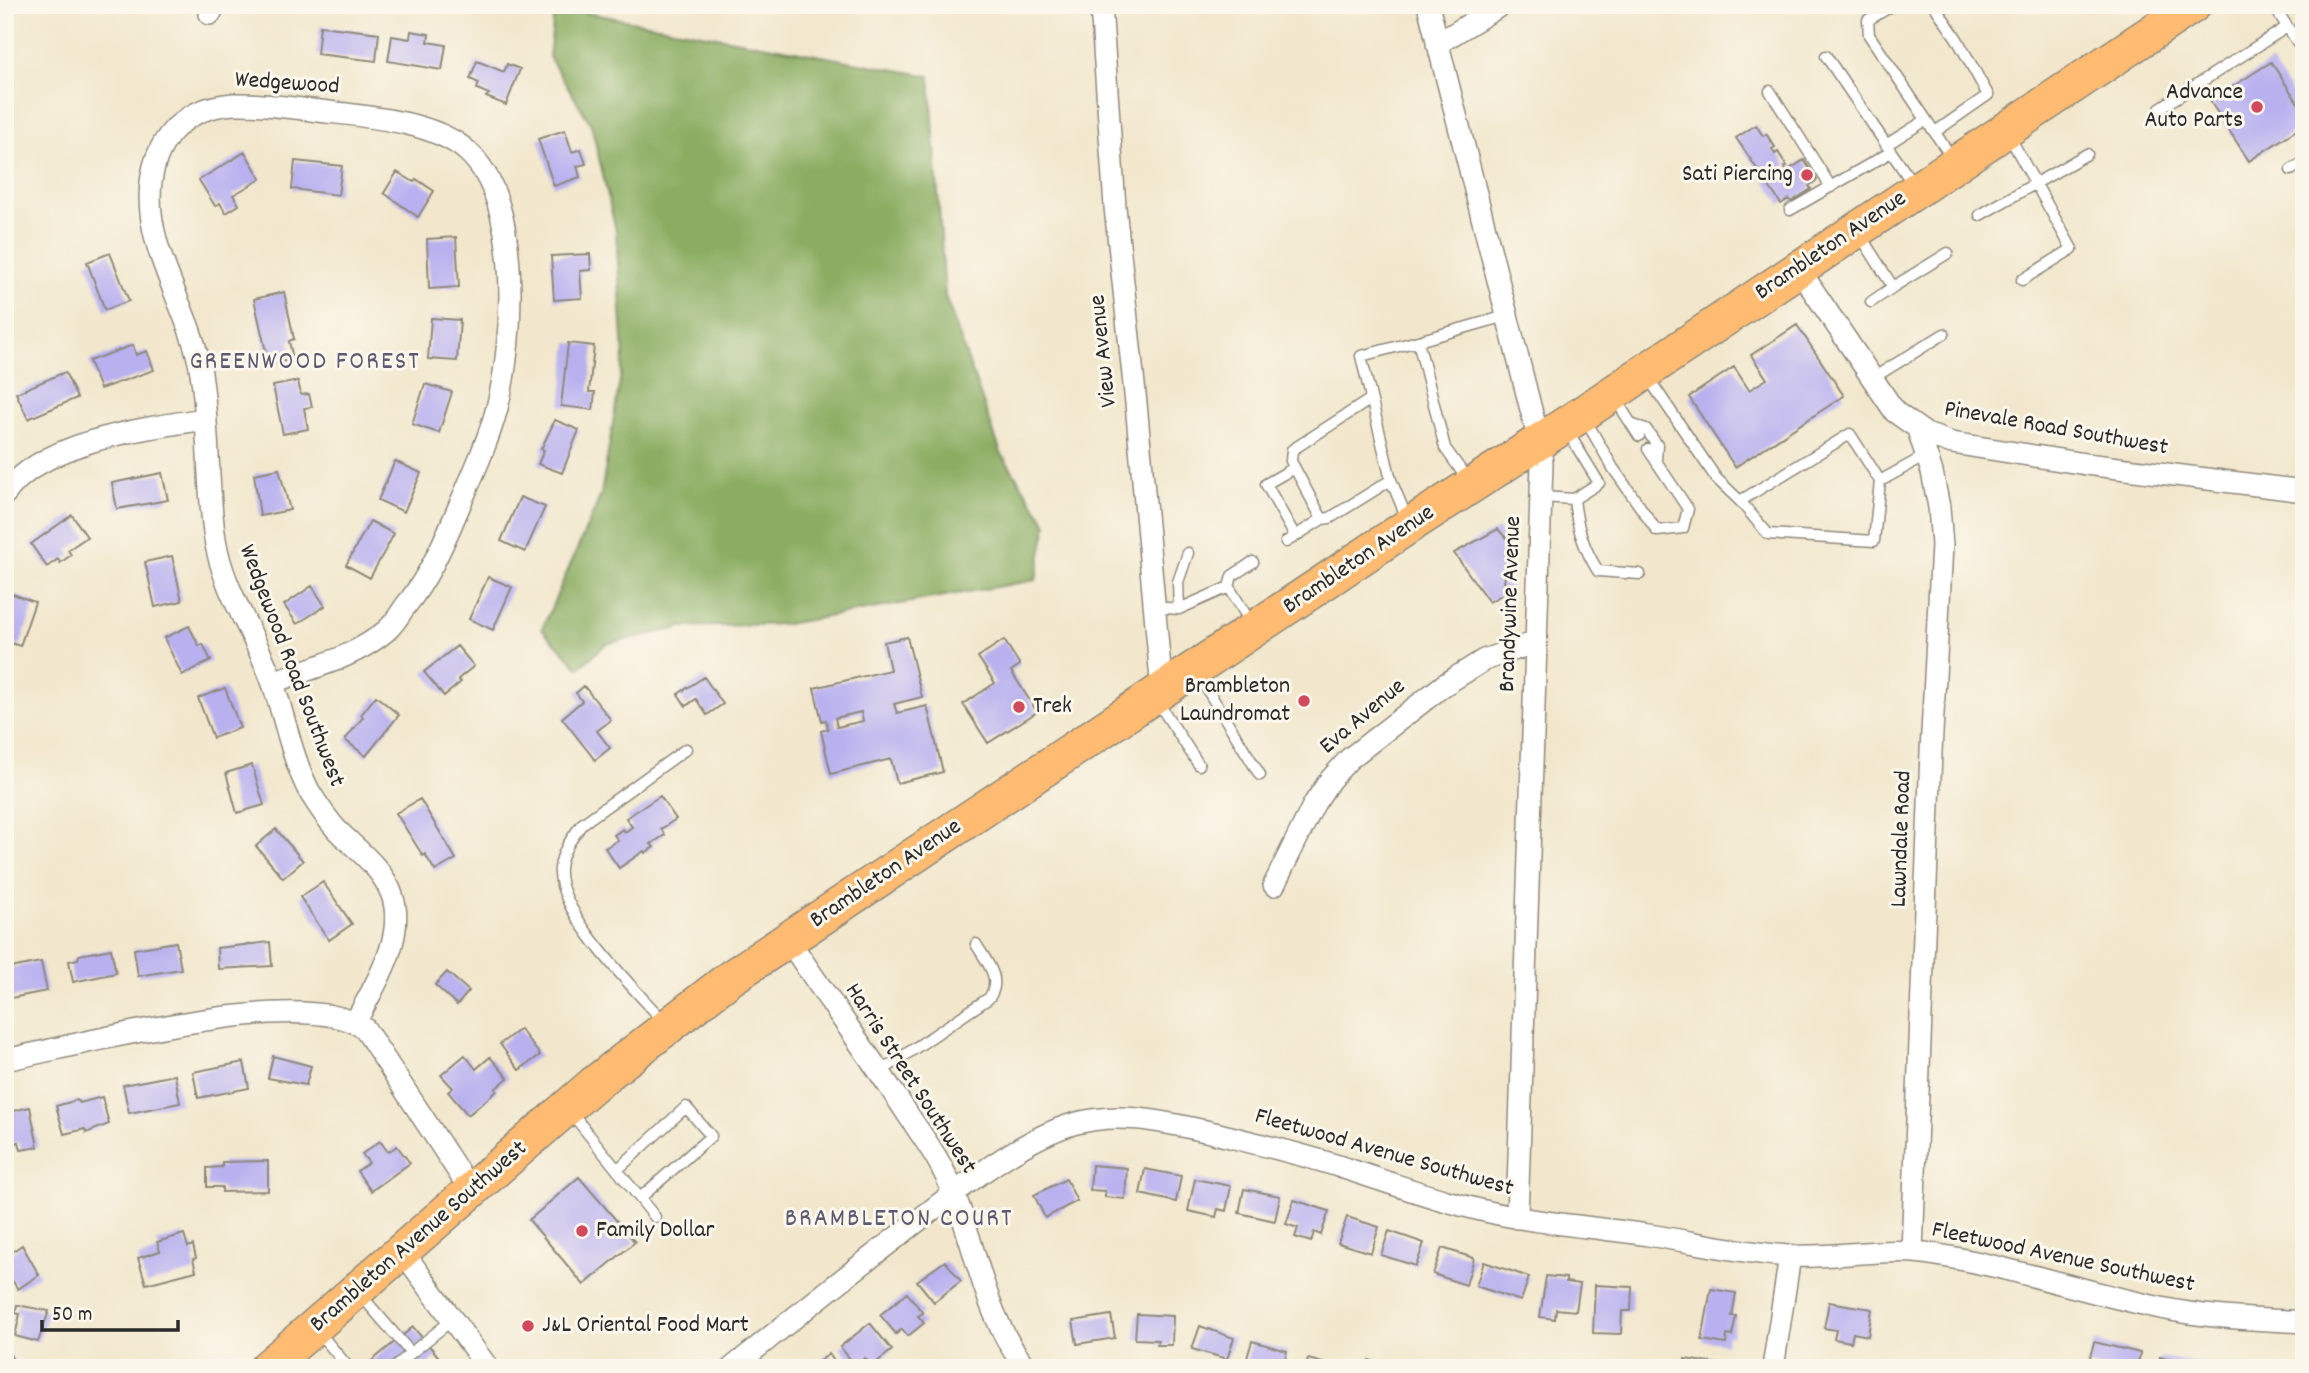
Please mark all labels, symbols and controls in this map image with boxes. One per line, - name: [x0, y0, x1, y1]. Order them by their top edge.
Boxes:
- street label: Wedgewood: [234, 63, 340, 105]
- place label: Advance Auto Parts: [2145, 76, 2243, 138]
- marker: Advance Auto Parts: [2249, 99, 2265, 115]
- place label: Sati Piercing: [1682, 158, 1793, 192]
- marker: Sati Piercing: [1799, 167, 1815, 183]
- street label: Brambleton Avenue: [1748, 183, 1914, 309]
- street label: View Avenue: [1081, 293, 1127, 409]
- district label: GREENWOOD FOREST: [189, 344, 421, 381]
- street label: Pinevale Road Southwest: [1941, 393, 2171, 465]
- street label: Brambleton Avenue: [1276, 497, 1442, 623]
- street label: Brandywine Avenue: [1491, 515, 1531, 693]
- street label: Wedgewood Road Southwest: [229, 540, 353, 792]
- place label: Brambleton Laundromat: [1180, 670, 1290, 732]
- street label: Eva Avenue: [1312, 671, 1414, 763]
- place label: Trek: [1033, 690, 1072, 724]
- marker: Brambleton Laundromat: [1296, 693, 1312, 709]
- marker: Trek: [1011, 699, 1027, 715]
- street label: Lawndale Road: [1883, 770, 1921, 908]
- street label: Brambleton Avenue: [803, 811, 969, 937]
- street label: Harris Street Southwest: [835, 977, 985, 1181]
- street label: Fleetwood Avenue Southwest: [1251, 1100, 1517, 1206]
- street label: Brambleton Avenue Southwest: [303, 1133, 535, 1341]
- district label: BRAMBLETON COURT: [785, 1201, 1013, 1238]
- place label: Family Dollar: [596, 1214, 715, 1248]
- street label: Fleetwood Avenue Southwest: [1929, 1214, 2198, 1302]
- marker: Family Dollar: [574, 1223, 590, 1239]
- scale bar: [42, 1289, 178, 1333]
- text: 50 m: [52, 1301, 92, 1331]
- place label: J&L Oriental Food Mart: [542, 1309, 749, 1343]
- marker: J&L Oriental Food Mart: [520, 1318, 536, 1334]

